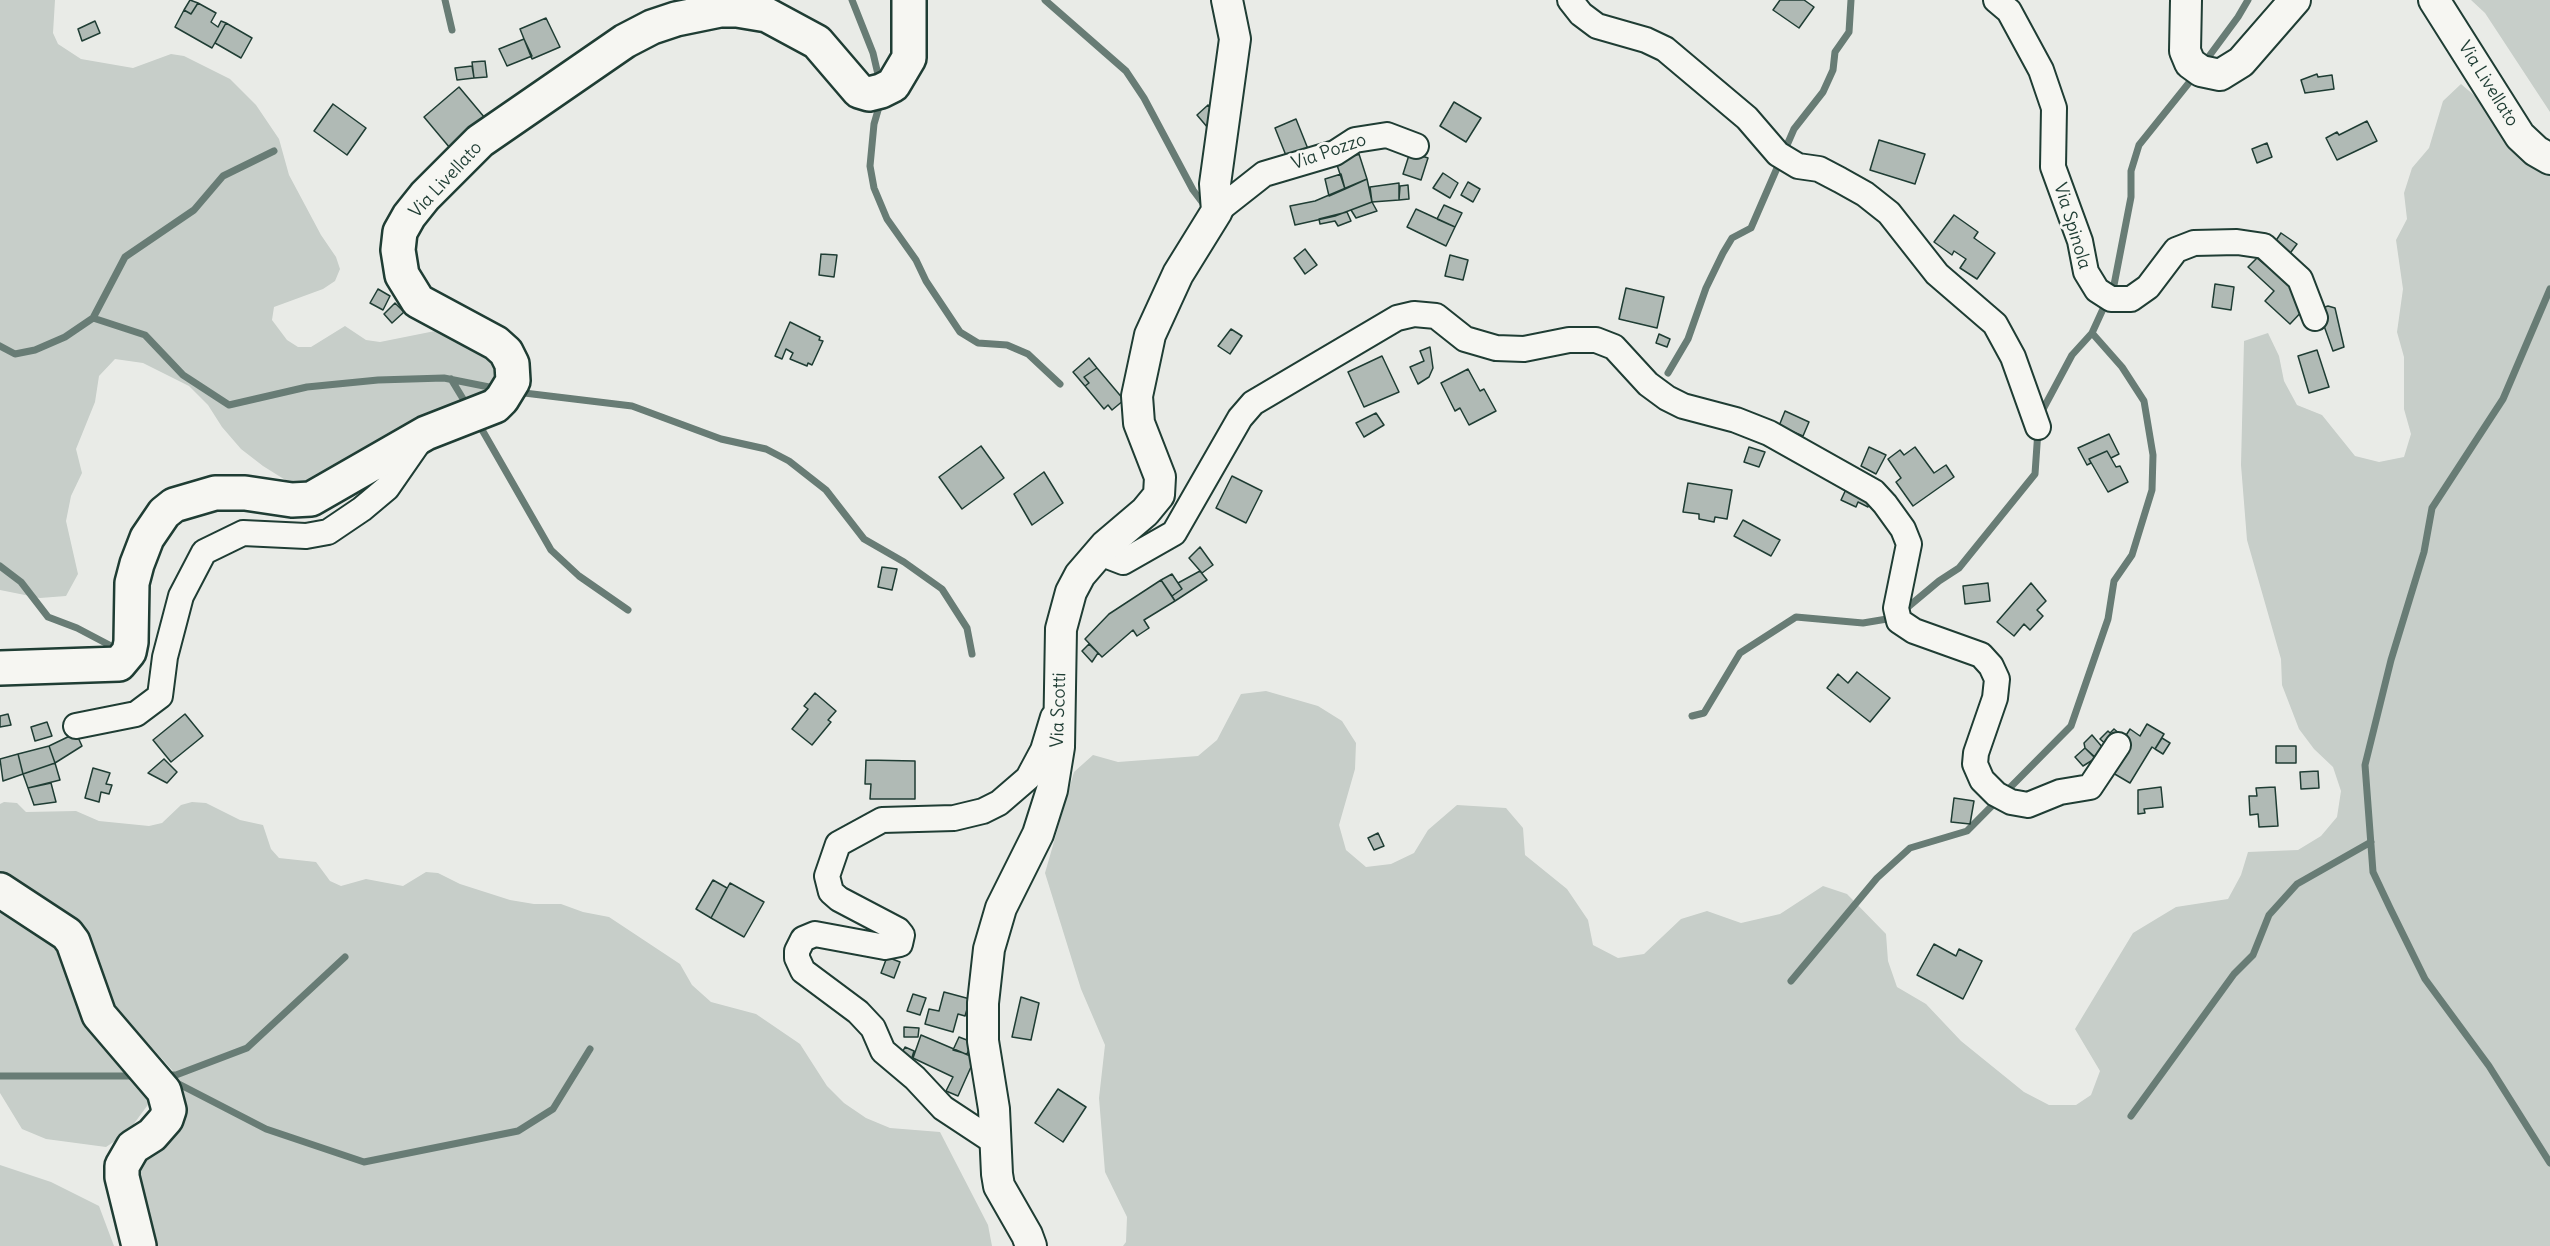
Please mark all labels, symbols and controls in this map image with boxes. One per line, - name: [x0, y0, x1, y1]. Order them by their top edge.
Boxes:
- street label: Via Livellato: [2453, 37, 2523, 131]
- street label: Via Pozzo: [1289, 129, 1369, 175]
- street label: Via Livellato: [405, 137, 487, 223]
- street label: Via Spinola: [2049, 180, 2095, 272]
- street label: Via Scotti: [1047, 672, 1071, 748]

